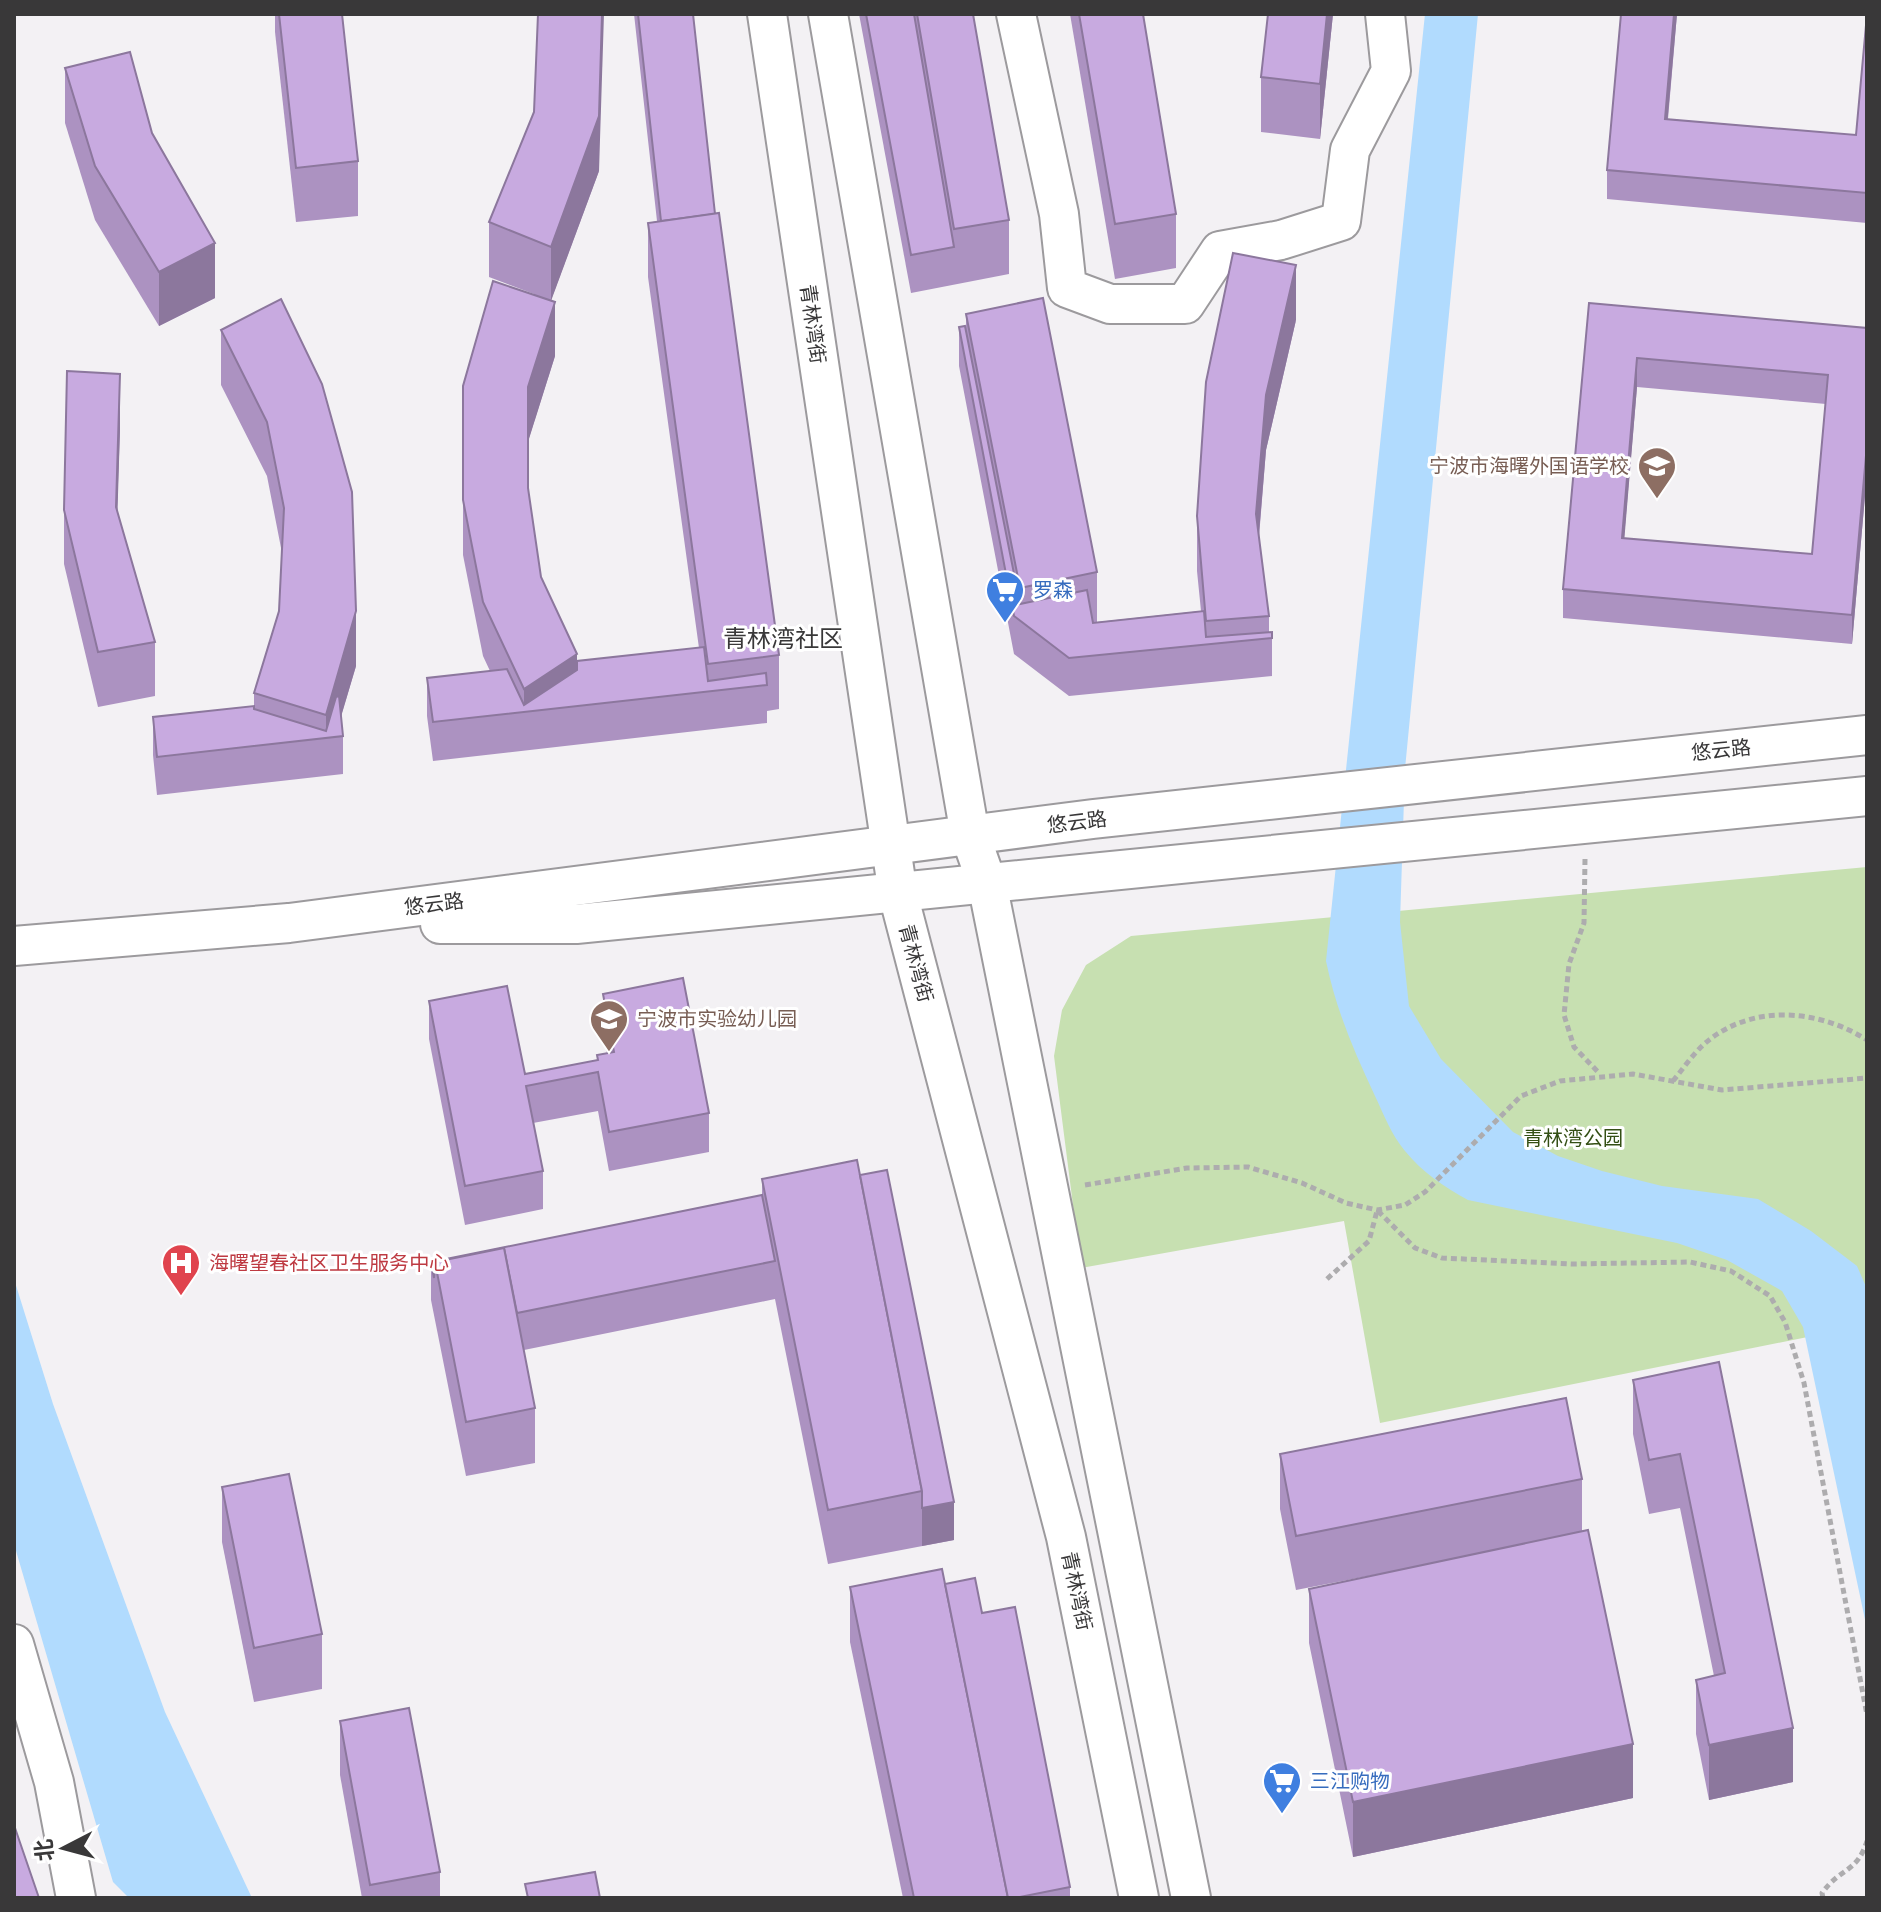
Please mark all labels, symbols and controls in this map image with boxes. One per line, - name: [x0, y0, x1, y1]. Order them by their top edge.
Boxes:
- street label: 青林湾街: [796, 283, 830, 365]
- school or university icon: 宁波市海曙外国语学校: [1636, 445, 1678, 500]
- place label: 宁波市海曙外国语学校: [1429, 454, 1629, 478]
- supermarket icon: 罗森: [984, 569, 1026, 624]
- place label: 罗森: [1033, 578, 1073, 602]
- district label: 青林湾社区: [723, 624, 843, 653]
- street label: 悠云路: [1690, 735, 1752, 765]
- street label: 悠云路: [1046, 806, 1108, 838]
- street label: 悠云路: [403, 888, 465, 920]
- street label: 青林湾街: [894, 921, 938, 1005]
- school or university icon: 宁波市实验幼儿园: [588, 998, 630, 1053]
- place label: 宁波市实验幼儿园: [637, 1007, 797, 1031]
- park label: 青林湾公园: [1523, 1126, 1623, 1150]
- hospital icon: 海曙望春社区卫生服务中心: [160, 1242, 202, 1297]
- place label: 海曙望春社区卫生服务中心: [209, 1251, 449, 1275]
- street label: 青林湾街: [1057, 1549, 1097, 1633]
- supermarket icon: 三江购物: [1261, 1760, 1303, 1815]
- place label: 三江购物: [1310, 1769, 1390, 1793]
- north arrow: [24, 1808, 104, 1888]
- text: 北: [30, 1838, 59, 1862]

